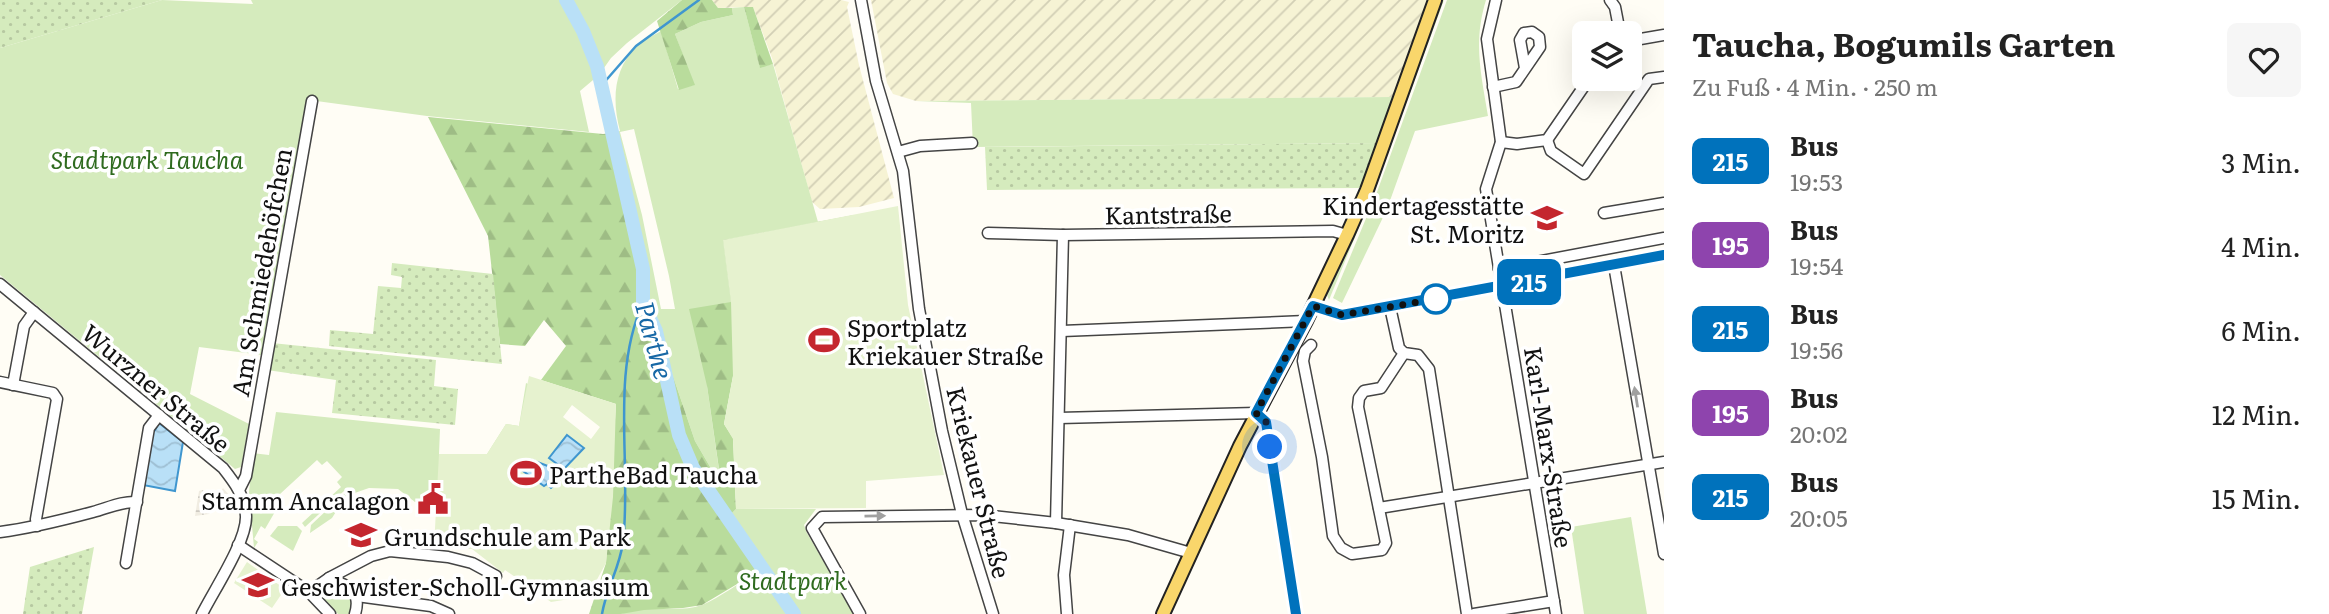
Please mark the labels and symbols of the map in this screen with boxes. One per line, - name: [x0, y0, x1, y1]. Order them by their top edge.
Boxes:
- park label: Stadtpark Taucha: [51, 141, 244, 176]
- street label: Am Schmiedehöfchen: [221, 145, 299, 399]
- place label: Kindertagesstätte St. Moritz: [1322, 187, 1524, 250]
- street label: Kantstraße: [1104, 194, 1232, 232]
- school or university icon: Kindertagesstätte St. Moritz: [1530, 201, 1564, 235]
- line badge: 215: [1489, 259, 1569, 305]
- unlabelled marker: [1421, 284, 1451, 314]
- water label: Parthe: [627, 297, 685, 383]
- place label: Sportplatz Kriekauer Straße: [847, 309, 1043, 372]
- street label: Wurzner Straße: [75, 314, 239, 460]
- sports icon: Sportplatz Kriekauer Straße: [807, 323, 841, 357]
- street label: Karl-Marx-Straße: [1517, 344, 1583, 550]
- street label: Kriekauer Straße: [939, 382, 1021, 582]
- one-way arrow: [1630, 386, 1641, 408]
- your location: [1252, 429, 1287, 464]
- sports icon: PartheBad Taucha: [509, 456, 543, 490]
- place label: PartheBad Taucha: [549, 456, 758, 491]
- place label: Stamm Ancalagon: [201, 482, 410, 517]
- public building icon: Stamm Ancalagon: [416, 482, 450, 516]
- one-way arrow: [864, 510, 886, 522]
- school or university icon: Grundschule am Park: [344, 518, 378, 552]
- place label: Grundschule am Park: [384, 518, 631, 553]
- park label: Stadtpark: [739, 562, 848, 597]
- school or university icon: Geschwister-Scholl-Gymnasium: [241, 568, 275, 602]
- place label: Geschwister-Scholl-Gymnasium: [281, 568, 650, 603]

